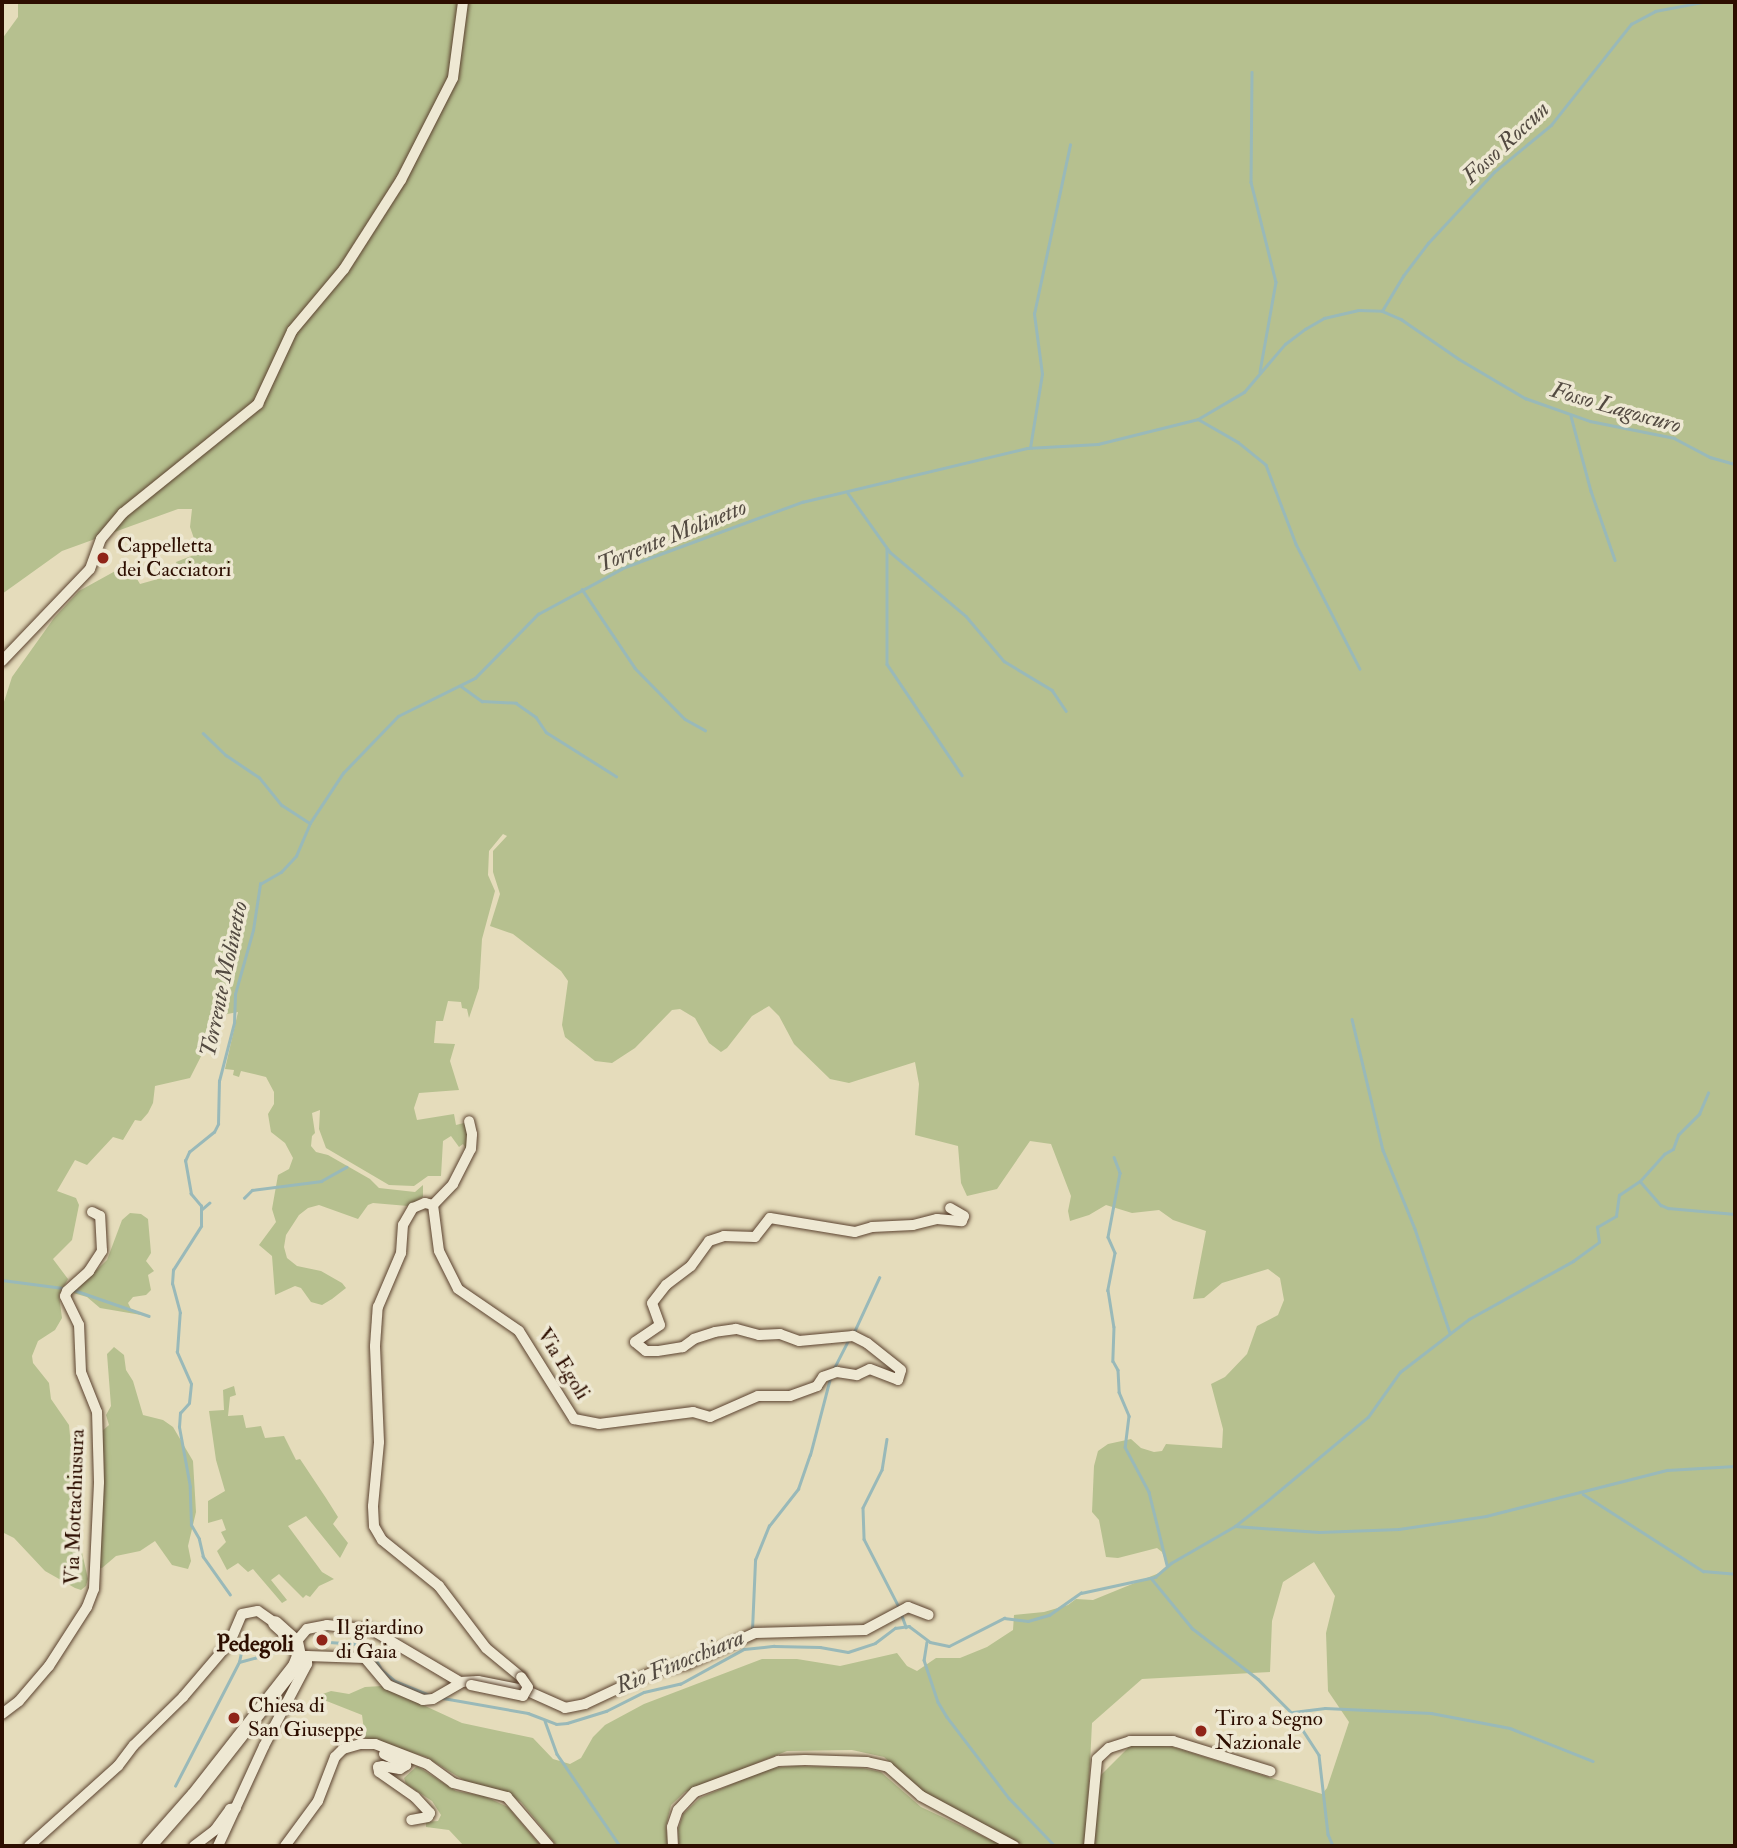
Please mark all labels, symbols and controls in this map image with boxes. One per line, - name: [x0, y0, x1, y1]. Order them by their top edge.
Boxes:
- water label: Fosso Roccun: [1457, 96, 1555, 190]
- water label: Fosso Lagoscuro: [1548, 376, 1684, 440]
- water label: Torrente Molinetto: [593, 494, 751, 578]
- place label: Cappelletta dei Cacciatori: [117, 533, 231, 583]
- marker: Cappelletta dei Cacciatori: [95, 550, 111, 566]
- water label: Torrente Molinetto: [194, 899, 254, 1059]
- street label: Via Egoli: [531, 1323, 595, 1405]
- street label: Via Mottachiusura: [60, 1429, 90, 1585]
- place label: Il giardino di Gaia: [336, 1615, 423, 1665]
- water label: Rio Finocchiara: [612, 1624, 748, 1700]
- district label: Pedegoli: [216, 1630, 294, 1658]
- marker: Il giardino di Gaia: [314, 1632, 330, 1648]
- place label: Chiesa di San Giuseppe: [248, 1693, 364, 1743]
- place label: Tiro a Segno Nazionale: [1215, 1706, 1323, 1756]
- marker: Chiesa di San Giuseppe: [226, 1710, 242, 1726]
- marker: Tiro a Segno Nazionale: [1193, 1723, 1209, 1739]

